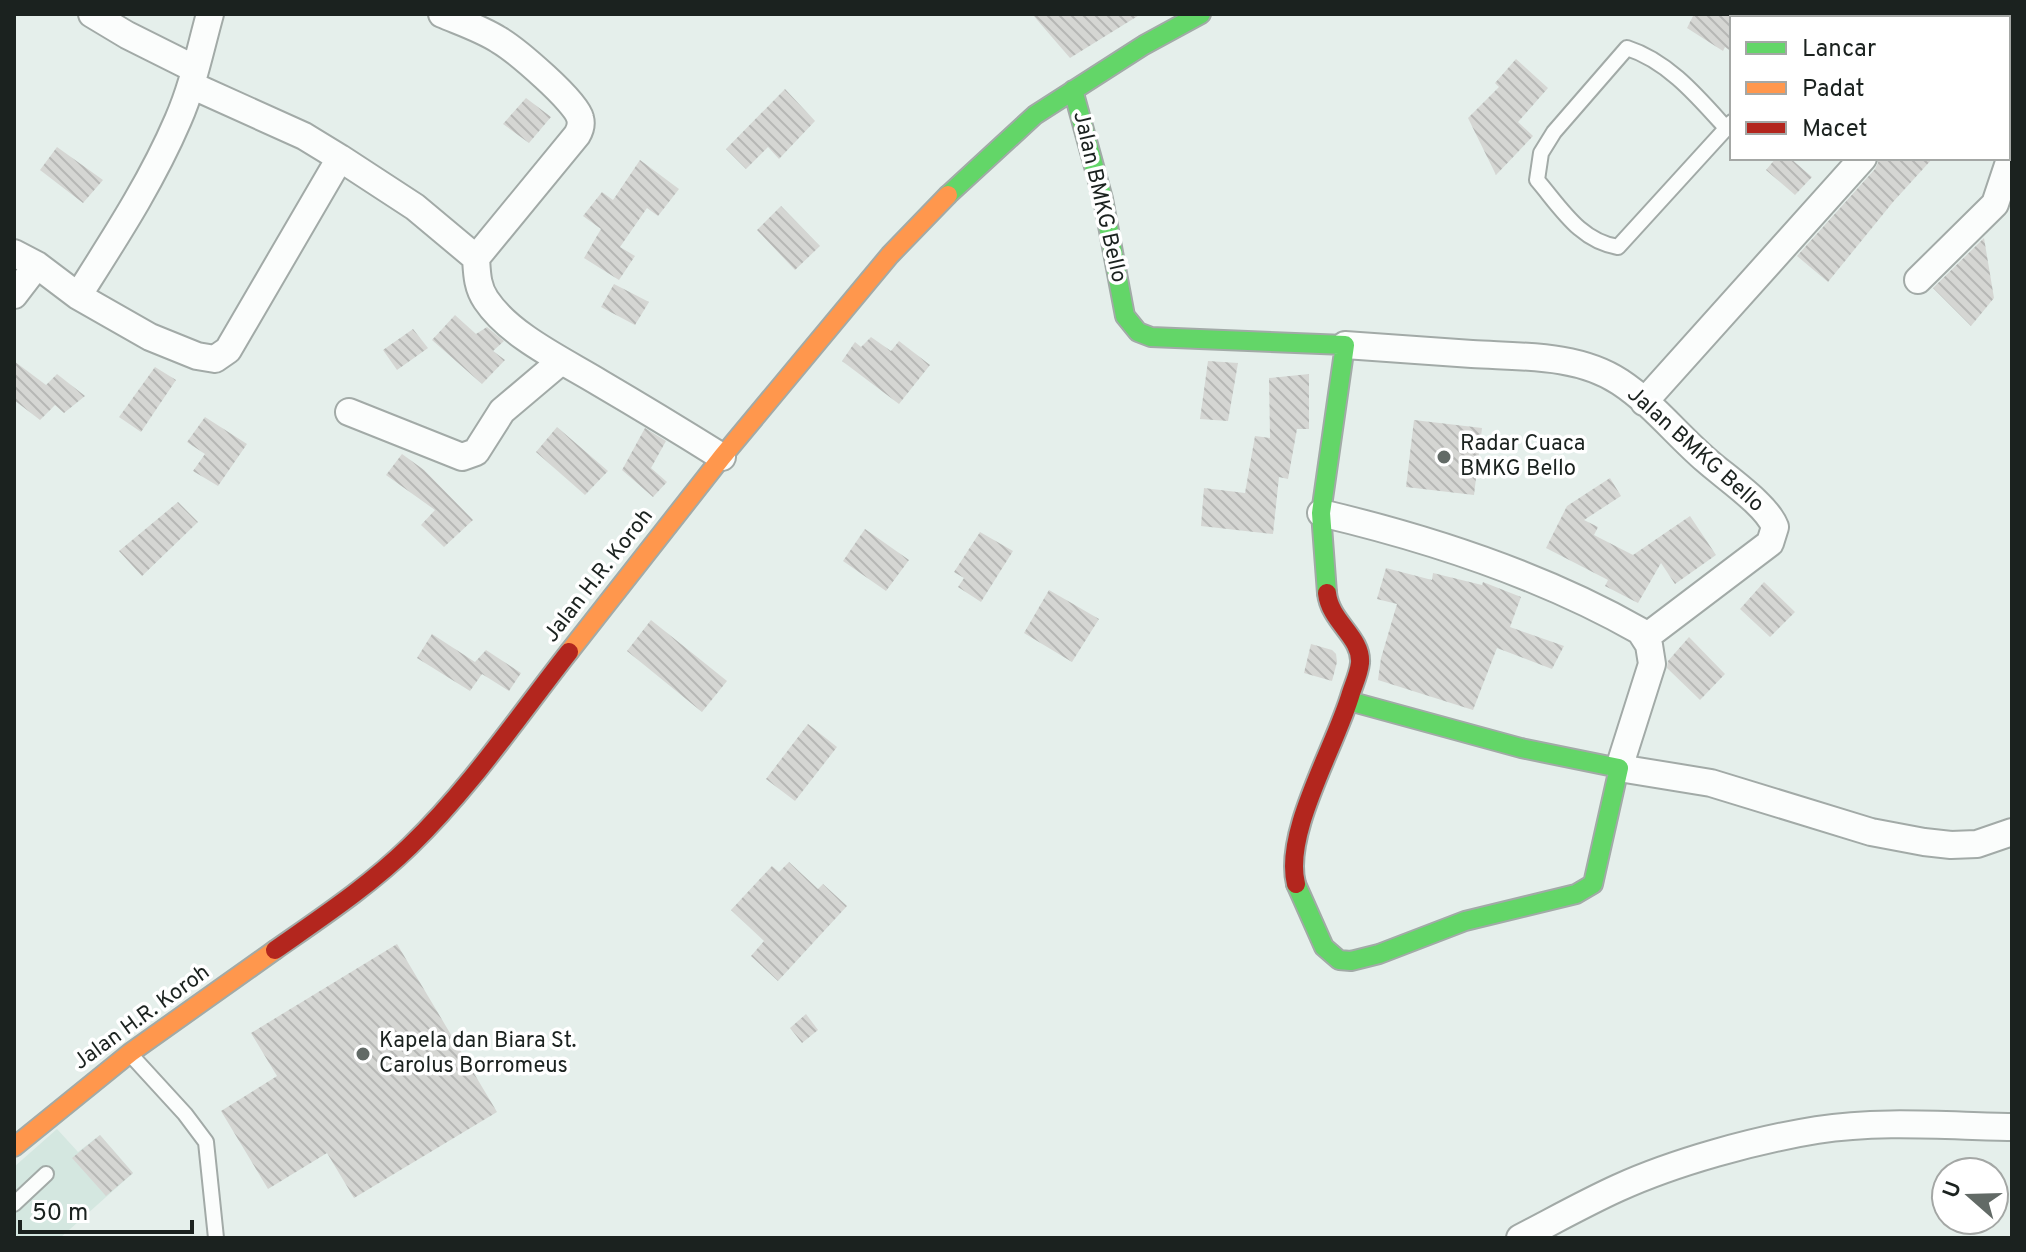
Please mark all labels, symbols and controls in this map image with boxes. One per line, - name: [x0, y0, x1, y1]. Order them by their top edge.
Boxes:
- legend: [1730, 16, 2010, 160]
- text: Lancar: [1802, 35, 1876, 65]
- text: Padat: [1802, 75, 1864, 105]
- street label: Jalan BMKG Bello: [1066, 109, 1132, 285]
- text: Macet: [1802, 115, 1868, 145]
- street label: Jalan BMKG Bello: [1621, 381, 1769, 519]
- place label: Radar Cuaca BMKG Bello: [1460, 431, 1585, 483]
- marker: Radar Cuaca BMKG Bello: [1435, 448, 1453, 466]
- street label: Jalan H.R. Koroh: [538, 504, 660, 648]
- street label: Jalan H.R. Koroh: [68, 959, 216, 1077]
- place label: Kapela dan Biara St. Carolus Borromeus: [379, 1028, 576, 1080]
- marker: Kapela dan Biara St. Carolus Borromeus: [354, 1045, 372, 1063]
- north arrow: [1930, 1156, 2010, 1236]
- text: U: [1938, 1178, 1969, 1202]
- scale bar: [20, 1184, 192, 1234]
- text: 50 m: [32, 1199, 88, 1229]

